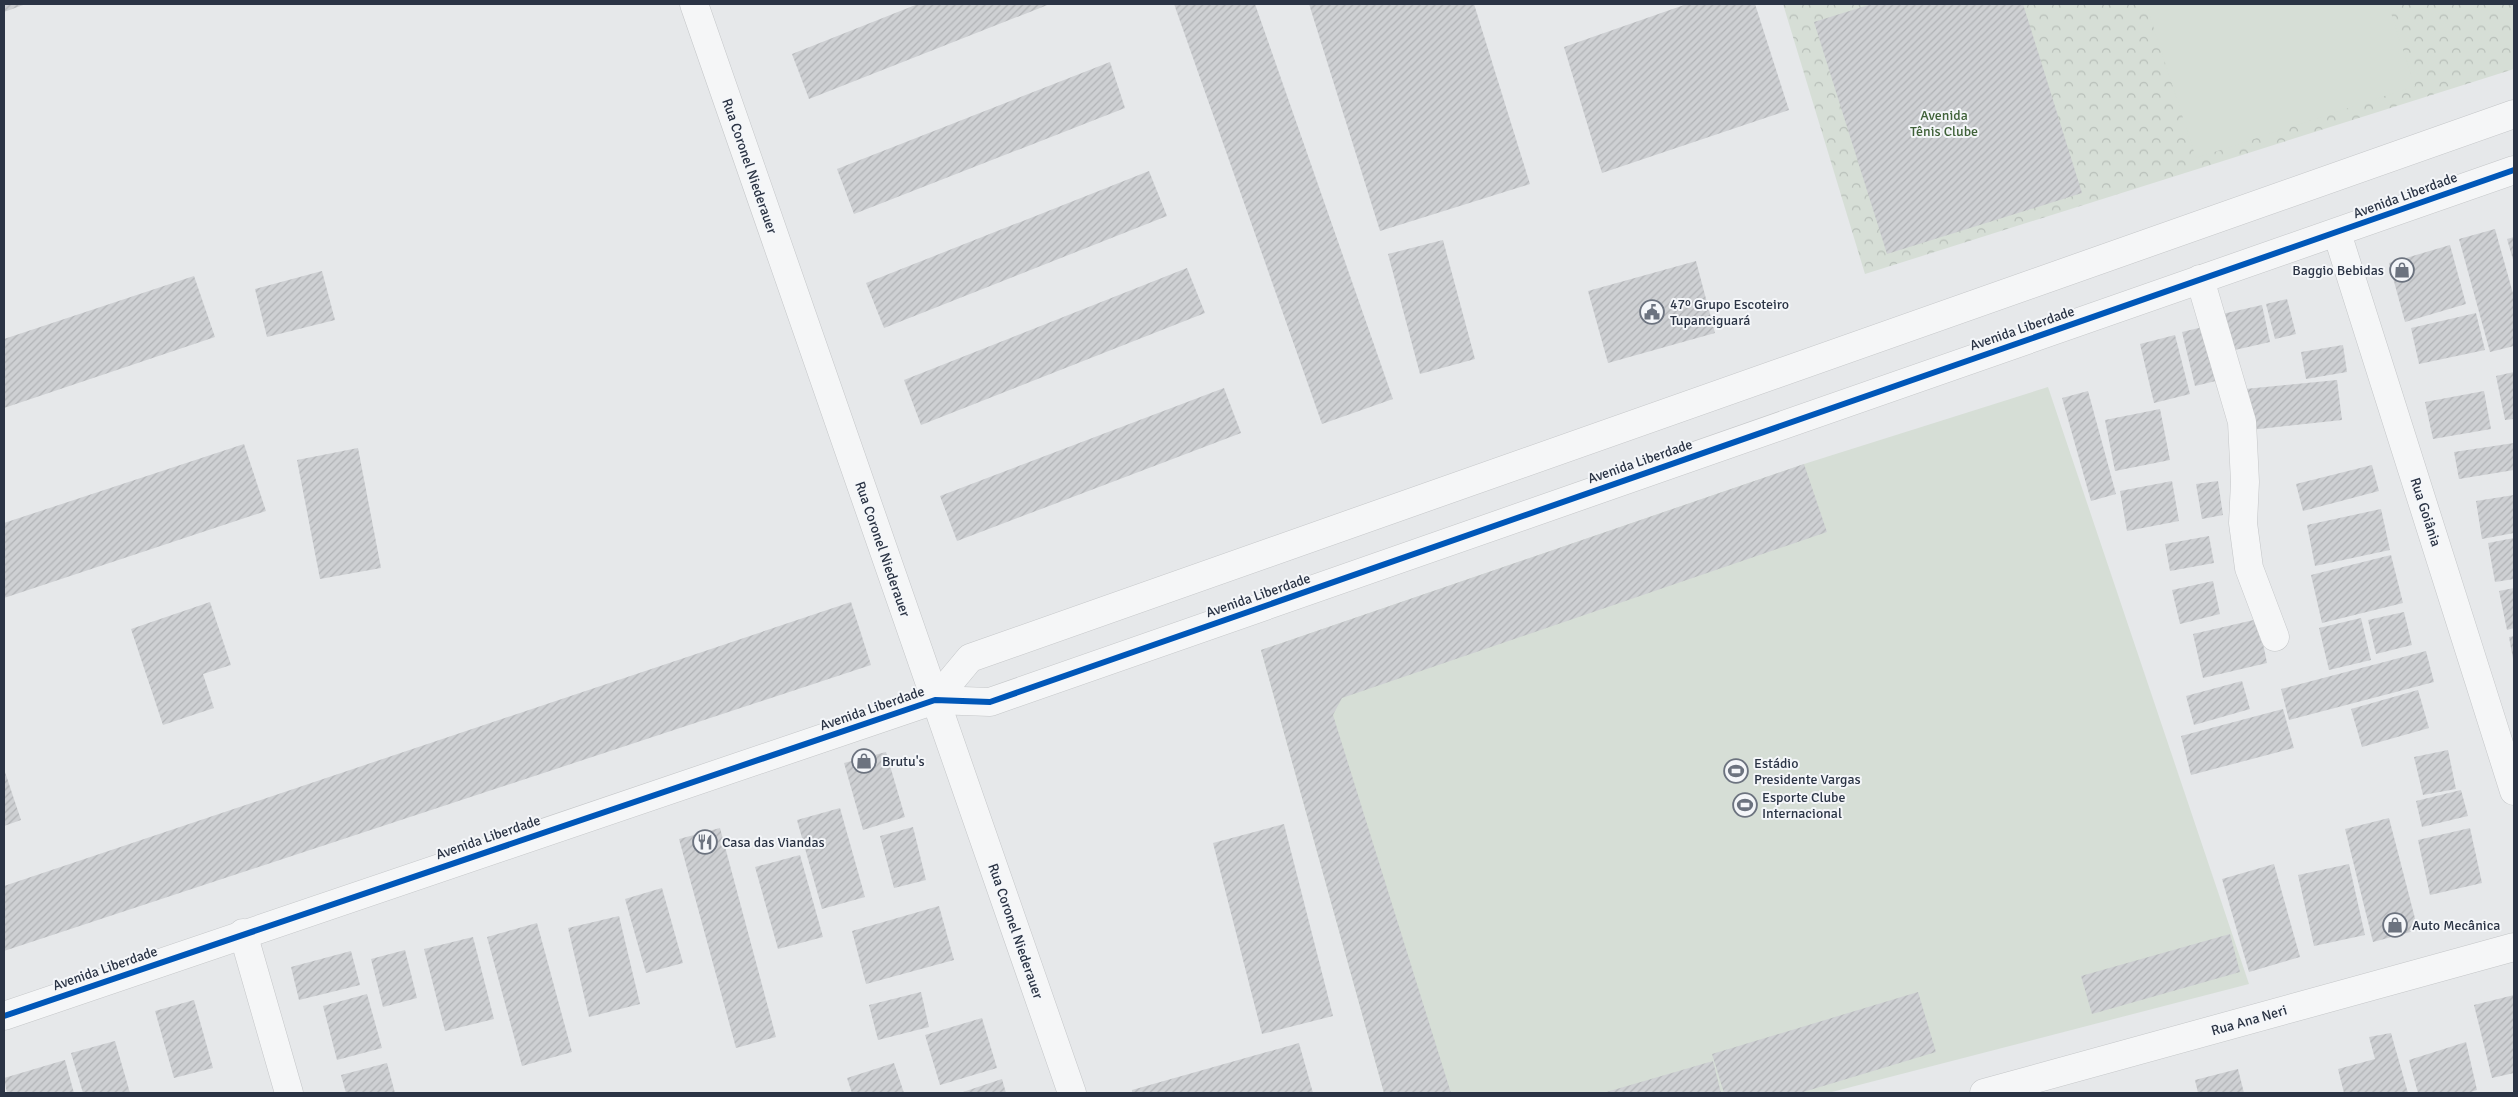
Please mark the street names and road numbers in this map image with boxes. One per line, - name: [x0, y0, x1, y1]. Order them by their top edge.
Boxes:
- street label: Rua Coronel Niederauer: [718, 96, 781, 237]
- street label: Avenida Liberdade: [2351, 169, 2460, 222]
- street label: Avenida Liberdade: [1968, 303, 2077, 354]
- street label: Avenida Liberdade: [1586, 436, 1695, 487]
- street label: Rua Goiânia: [2406, 475, 2445, 549]
- street label: Rua Coronel Niederauer: [851, 479, 914, 620]
- street label: Avenida Liberdade: [1204, 570, 1313, 621]
- street label: Avenida Liberdade: [818, 683, 927, 734]
- street label: Avenida Liberdade: [434, 812, 543, 863]
- street label: Rua Coronel Niederauer: [984, 861, 1047, 1002]
- street label: Avenida Liberdade: [51, 943, 160, 994]
- street label: Rua Ana Neri: [2209, 1002, 2289, 1039]

